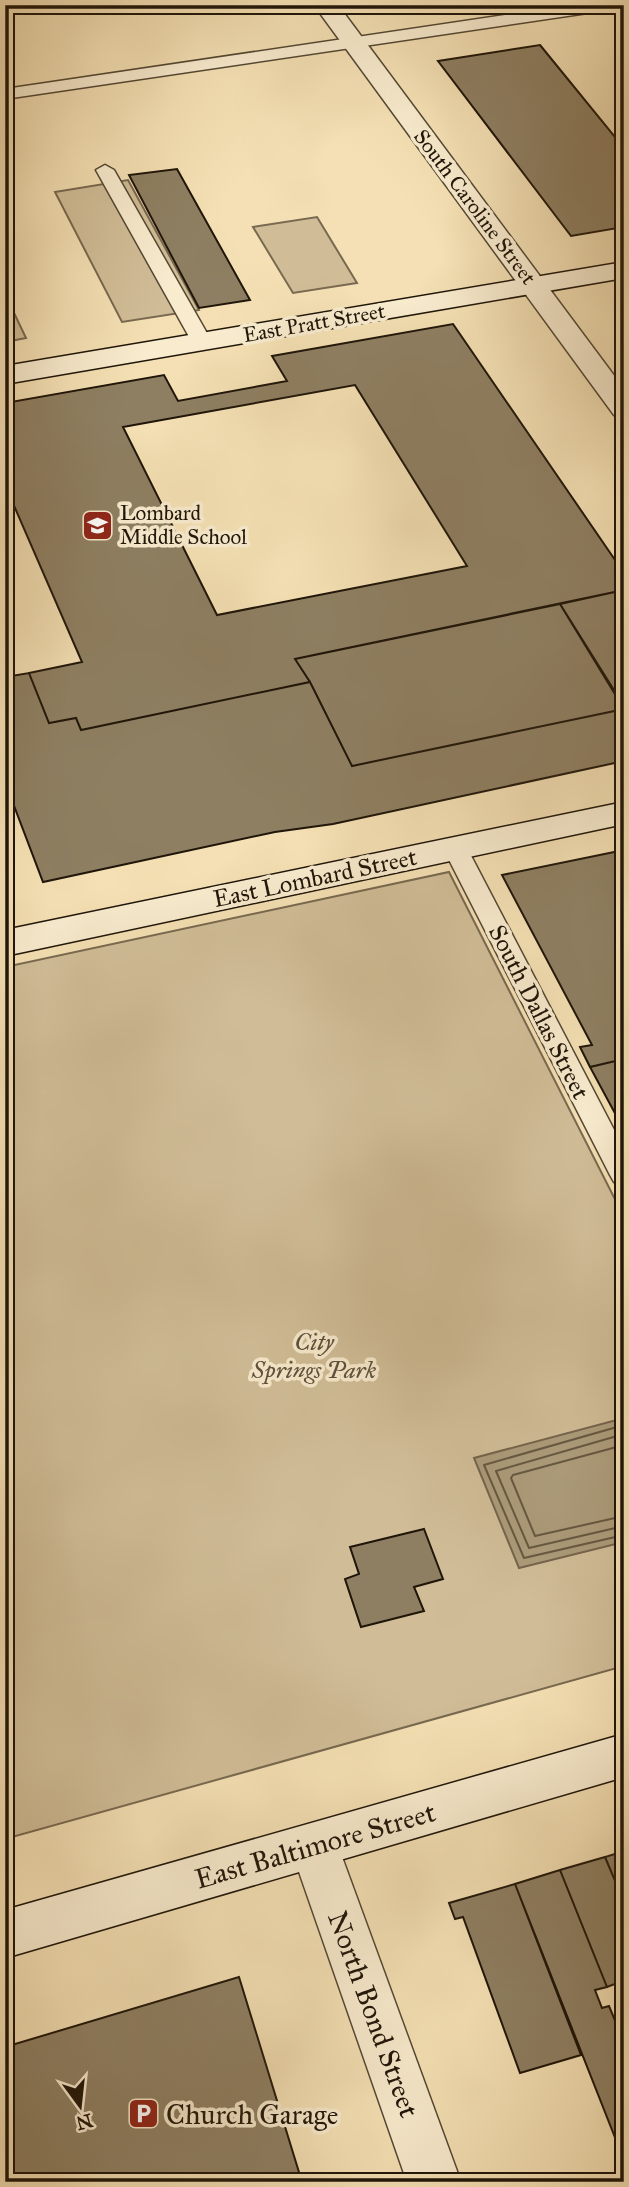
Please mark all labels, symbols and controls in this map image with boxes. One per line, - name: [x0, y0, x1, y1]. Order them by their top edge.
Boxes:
- street label: South Caroline Street: [408, 124, 542, 290]
- street label: East Pratt Street: [241, 298, 388, 348]
- place label: Lombard Middle School: [120, 500, 247, 550]
- school or university icon: Lombard Middle School: [80, 508, 114, 542]
- street label: East Lombard Street: [211, 842, 420, 914]
- street label: South Dallas Street: [482, 920, 596, 1105]
- park label: City Springs Park: [251, 1327, 377, 1385]
- street label: East Baltimore Street: [191, 1794, 440, 1897]
- street label: North Bond Street: [320, 1906, 427, 2122]
- north arrow: [46, 2072, 116, 2142]
- parking icon: Church Garage: [126, 2097, 160, 2131]
- place label: Church Garage: [166, 2097, 339, 2132]
- text: N: [74, 2109, 95, 2135]

